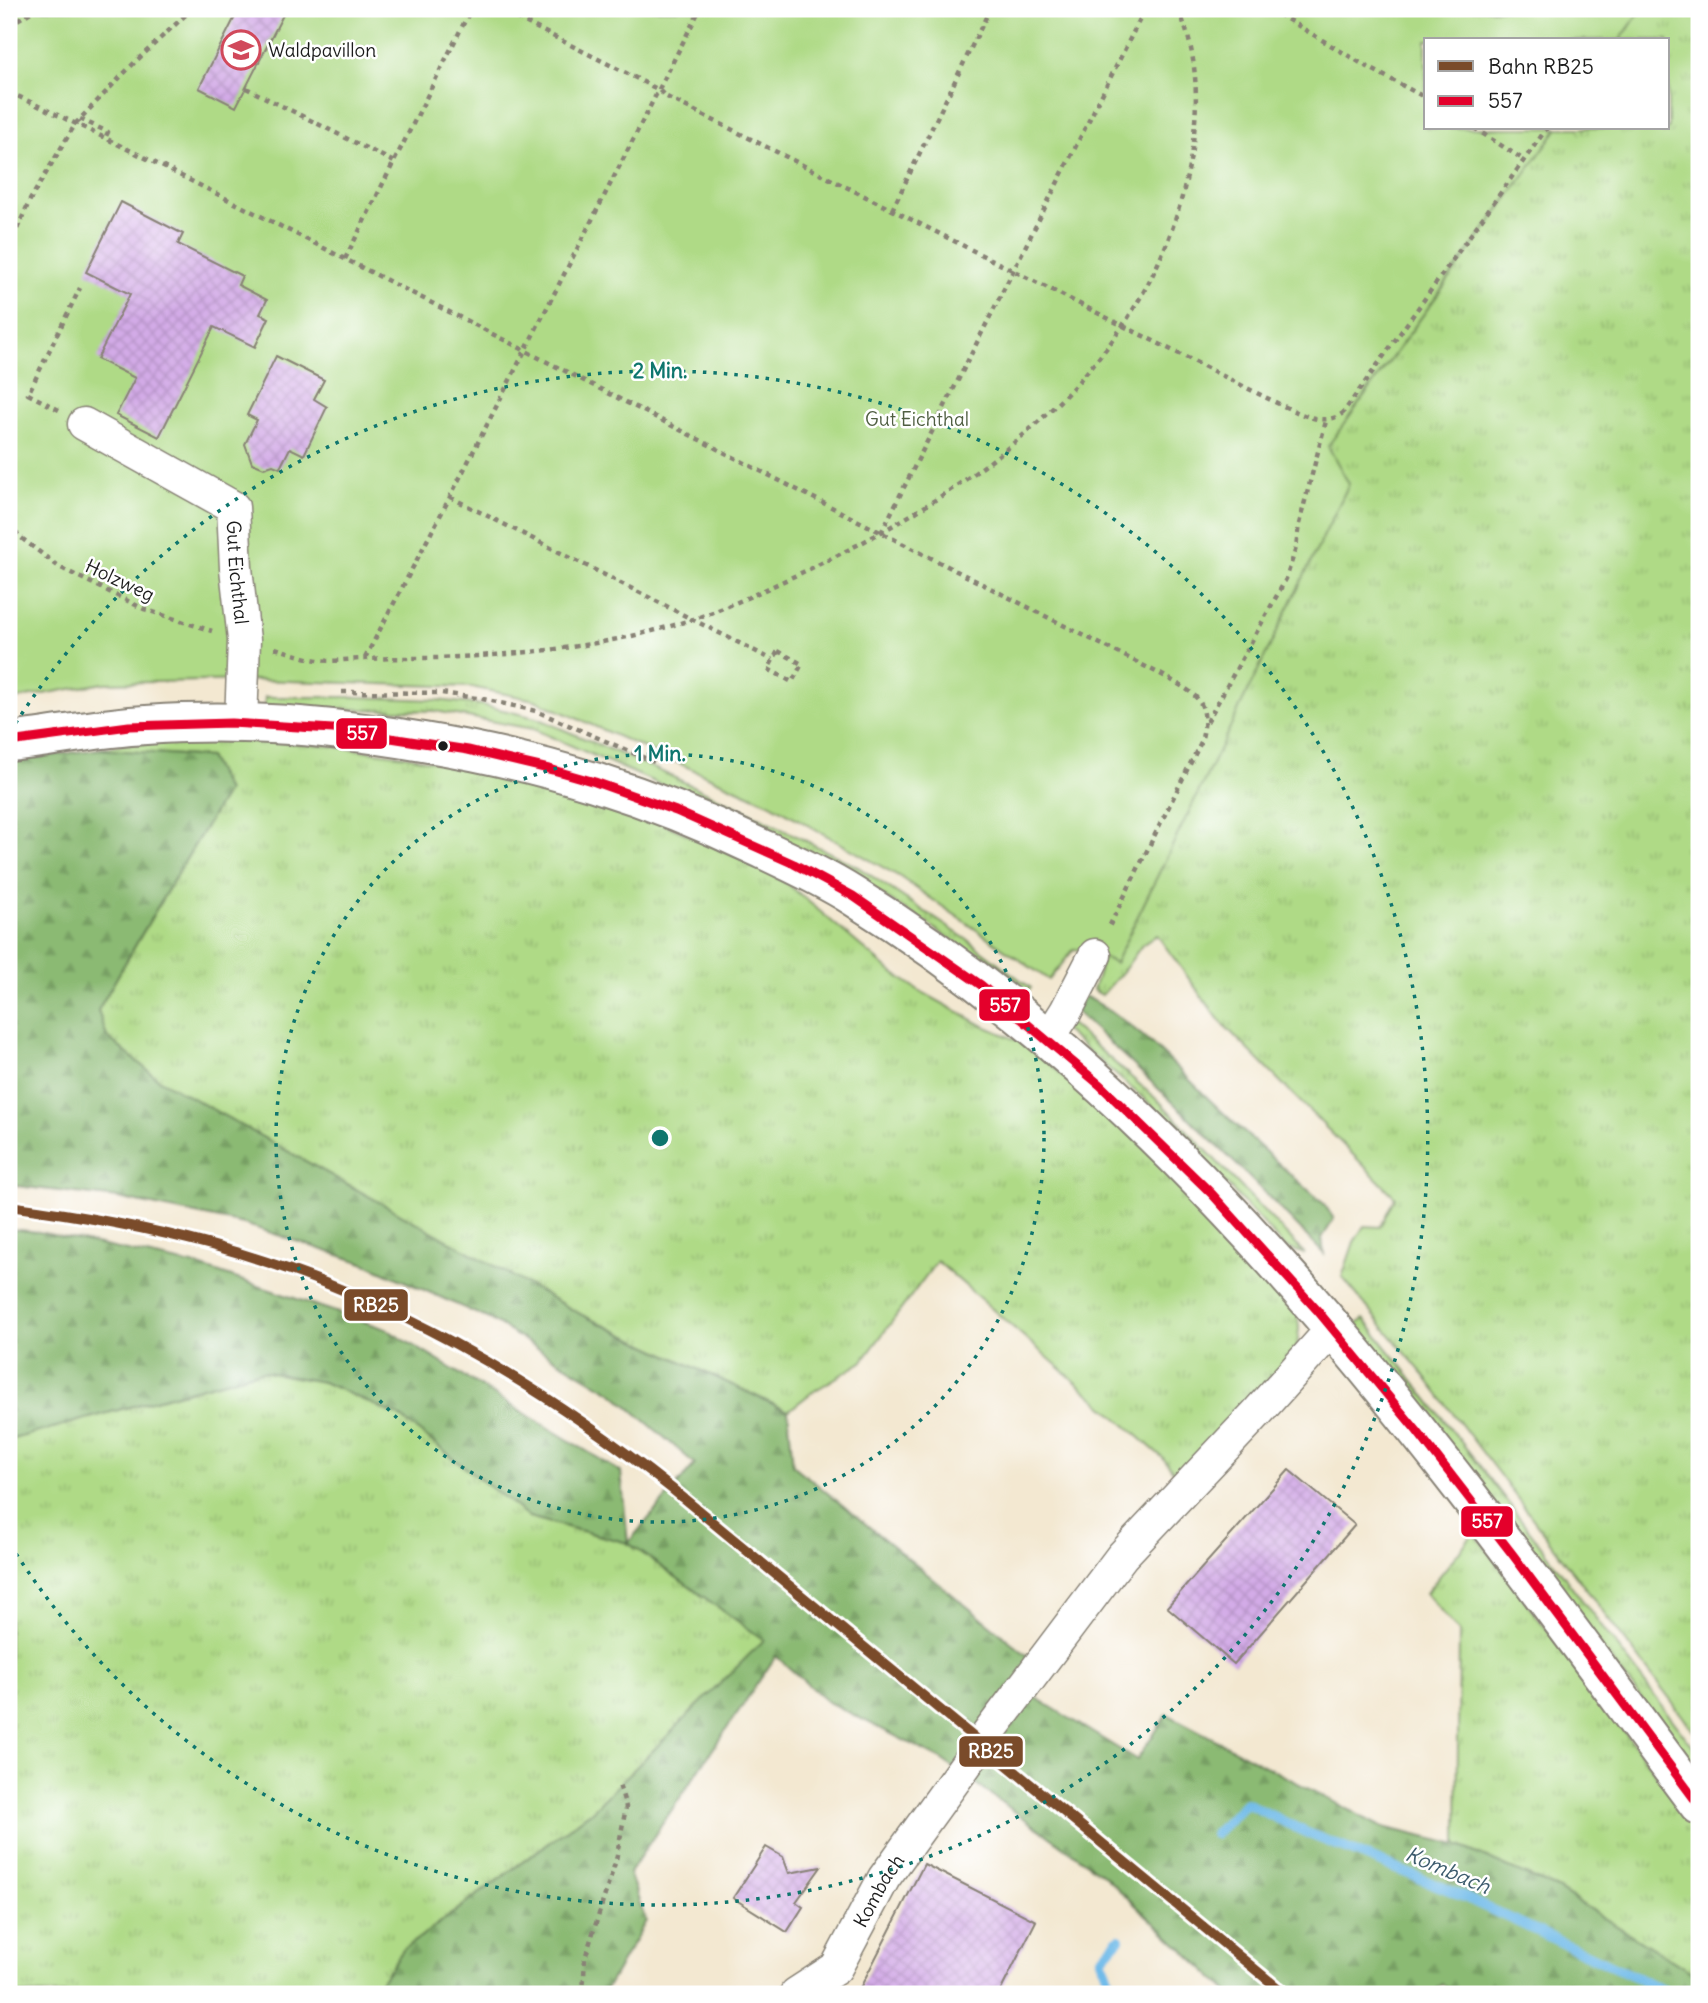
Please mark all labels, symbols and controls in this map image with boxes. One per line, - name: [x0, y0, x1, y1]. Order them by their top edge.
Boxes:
- school or university icon: Waldpavillon: [220, 29, 262, 71]
- place label: Waldpavillon: [268, 38, 376, 62]
- legend: [1424, 38, 1670, 130]
- text: Bahn RB25: [1488, 53, 1594, 80]
- text: 557: [1488, 87, 1522, 114]
- text: 2 Min.: [633, 357, 687, 384]
- park label: Gut Eichthal: [865, 407, 969, 431]
- street label: Gut Eichthal: [222, 520, 254, 625]
- street label: Holzweg: [82, 554, 158, 606]
- line badge: 557: [335, 717, 388, 750]
- text: 557: [346, 721, 378, 745]
- unlabelled marker: [436, 739, 450, 753]
- text: 1 Min.: [634, 740, 686, 767]
- line badge: 557: [978, 988, 1031, 1022]
- text: 557: [989, 993, 1021, 1017]
- centre of rings: [648, 1126, 672, 1150]
- line badge: RB25: [343, 1288, 409, 1322]
- text: RB25: [353, 1293, 399, 1317]
- line badge: 557: [1460, 1505, 1514, 1538]
- text: 557: [1471, 1509, 1503, 1533]
- line badge: RB25: [958, 1735, 1024, 1768]
- text: RB25: [968, 1739, 1014, 1763]
- water label: Kombach: [1402, 1840, 1495, 1900]
- street label: Kombach: [848, 1849, 909, 1931]

